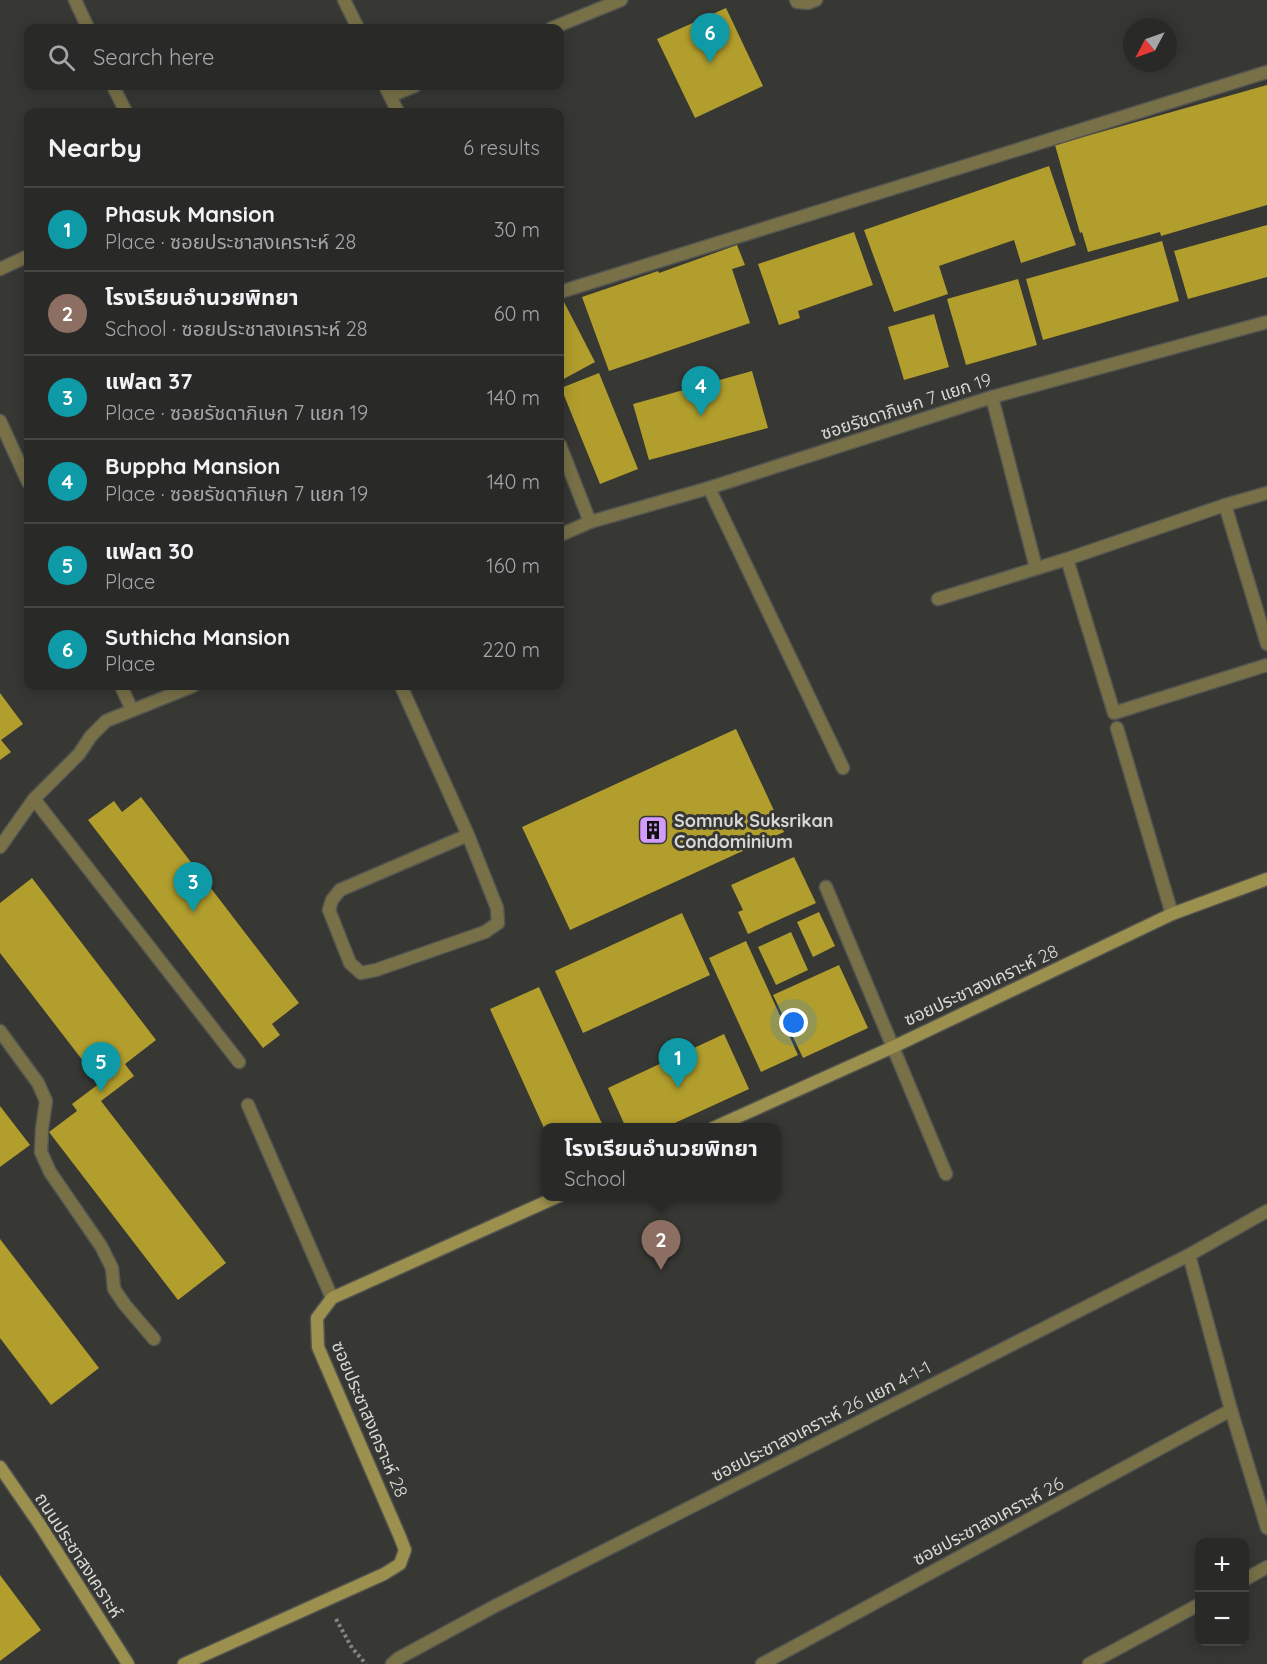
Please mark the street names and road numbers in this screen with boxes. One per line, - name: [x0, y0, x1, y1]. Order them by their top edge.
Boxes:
- street label: ซอยรัชดาภิเษก 7 แยก 19: [818, 368, 994, 444]
- street label: ซอยประชาสงเคราะห์ 28: [900, 939, 1062, 1031]
- street label: ซอยประชาสงเคราะห์ 28: [327, 1337, 413, 1501]
- street label: ซอยประชาสงเคราะห์ 26 แยก 4-1-1: [707, 1355, 935, 1487]
- street label: ซอยประชาสงเคราะห์ 26: [909, 1471, 1068, 1570]
- street label: ถนนประชาสงเคราะห์: [30, 1488, 128, 1622]

